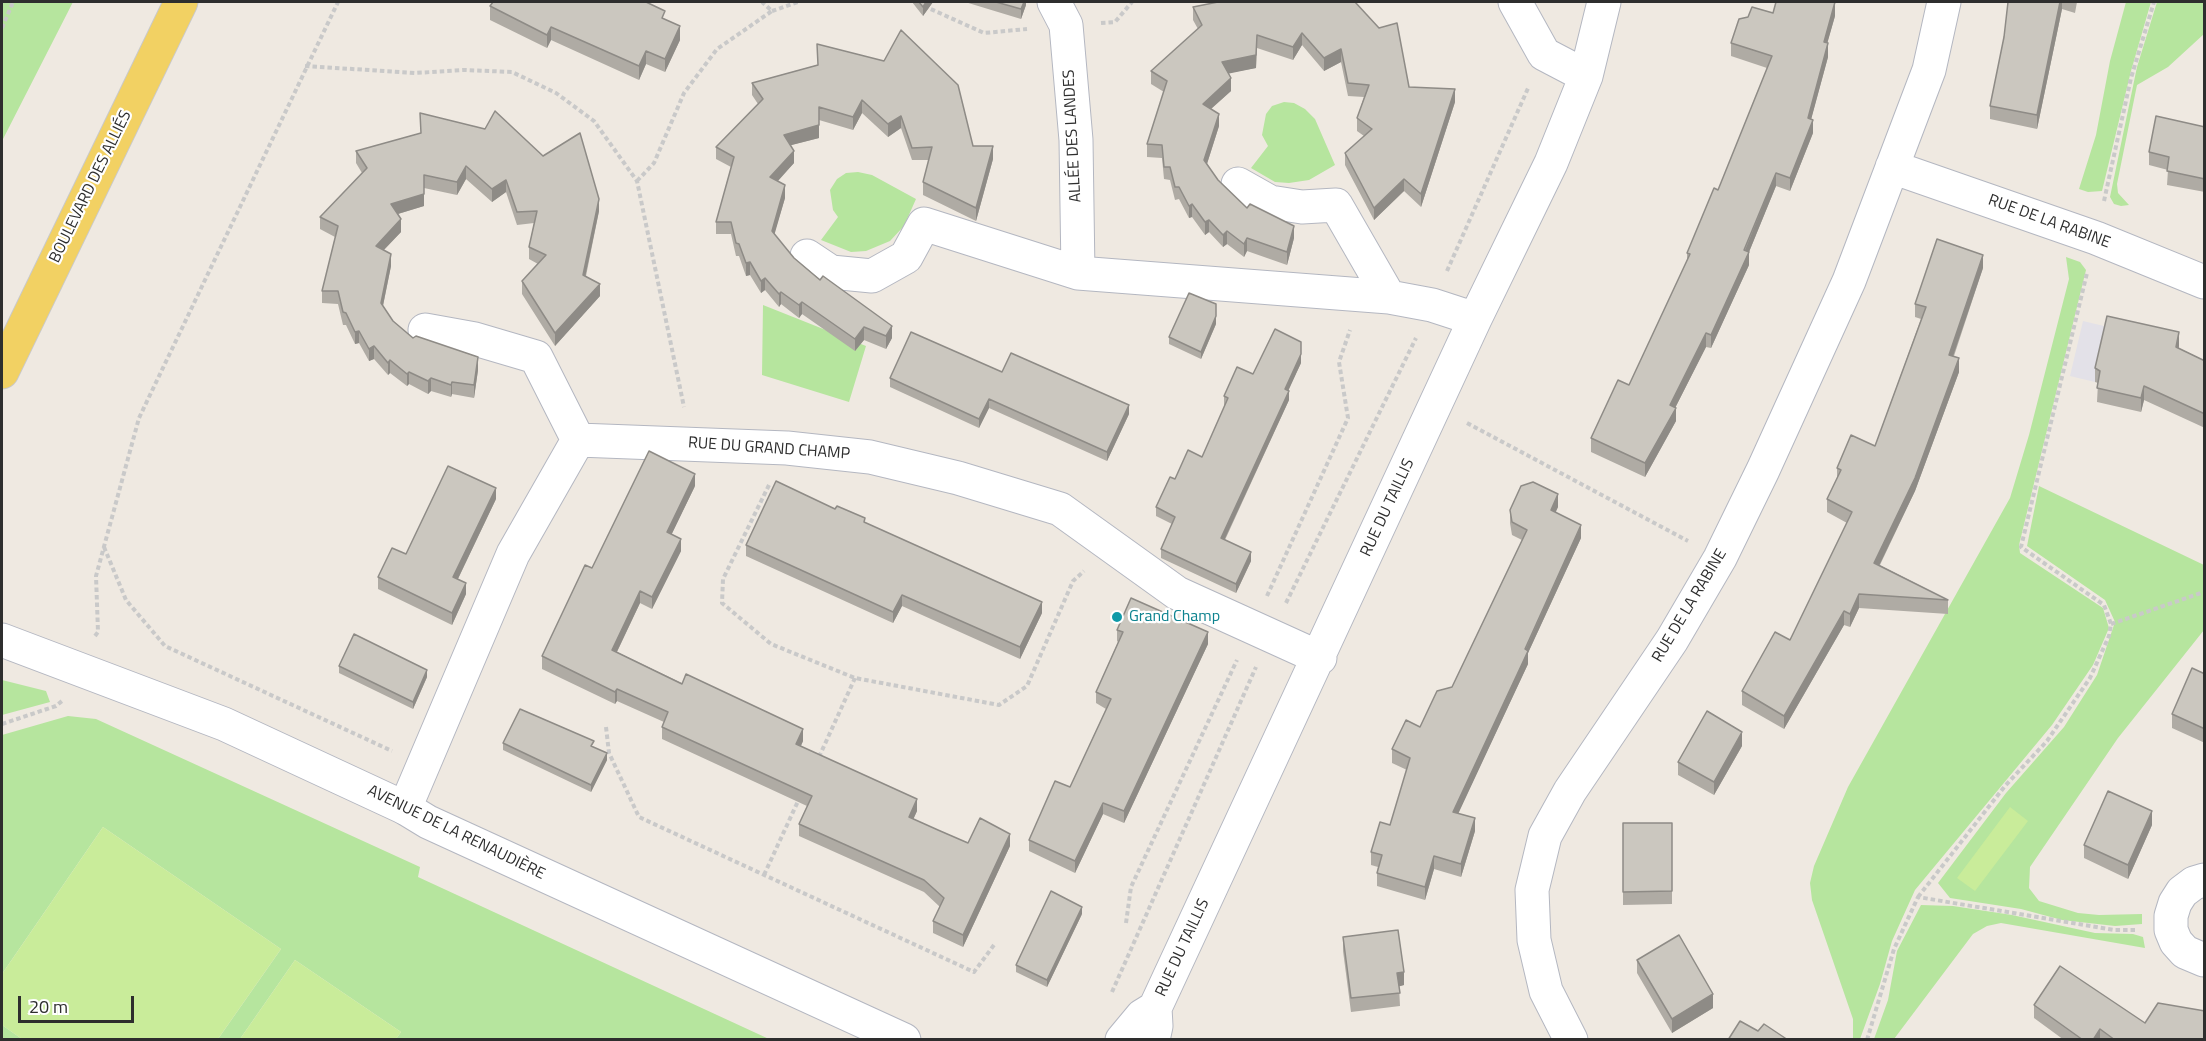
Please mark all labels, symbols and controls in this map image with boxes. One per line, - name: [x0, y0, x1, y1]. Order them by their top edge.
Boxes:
- street label: ALLÉE DES LANDES: [1060, 69, 1086, 203]
- street label: BOULEVARD DES ALLIÉS: [46, 108, 136, 266]
- street label: RUE DE LA RABINE: [1985, 191, 2113, 253]
- street label: RUE DU GRAND CHAMP: [687, 434, 851, 464]
- street label: RUE DU TAILLIS: [1357, 456, 1419, 560]
- street label: RUE DE LA RABINE: [1649, 546, 1731, 666]
- place label: Grand Champ: [1129, 607, 1220, 627]
- marker: Grand Champ: [1110, 610, 1124, 624]
- street label: AVENUE DE LA RENAUDIÈRE: [364, 782, 548, 884]
- street label: RUE DU TAILLIS: [1152, 896, 1214, 1000]
- scale bar: [21, 984, 136, 1022]
- text: 20 m: [29, 993, 68, 1020]

